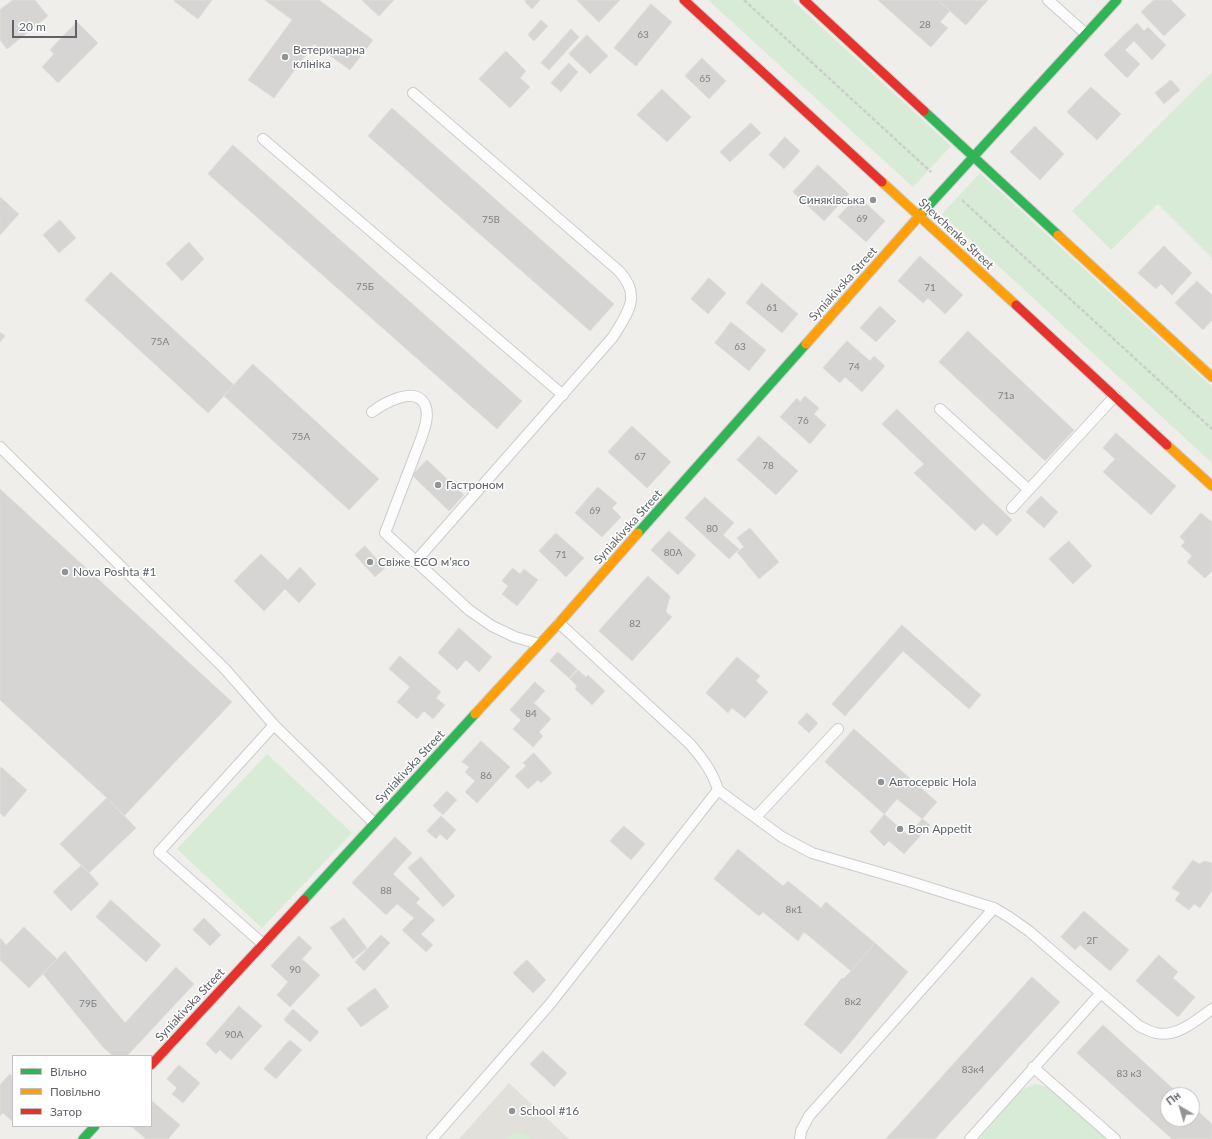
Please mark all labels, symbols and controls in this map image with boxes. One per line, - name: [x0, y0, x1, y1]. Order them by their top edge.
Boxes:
- scale bar: [14, 12, 79, 38]
- text: 20 m: [19, 19, 46, 34]
- house number: 28: [919, 19, 931, 31]
- house number: 63: [637, 29, 649, 41]
- place label: Ветеринарна клініка: [293, 43, 365, 71]
- marker: Ветеринарна клініка: [280, 52, 290, 62]
- house number: 65: [699, 73, 711, 85]
- place label: Синяківська: [799, 193, 865, 207]
- marker: Синяківська: [868, 195, 878, 205]
- street label: Shevchenka Street: [915, 195, 997, 273]
- house number: 69: [856, 213, 868, 225]
- house number: 75В: [482, 214, 500, 226]
- street label: Syniakivska Street: [806, 244, 880, 324]
- house number: 75Б: [356, 281, 374, 293]
- house number: 71: [924, 282, 936, 294]
- house number: 61: [766, 302, 778, 314]
- house number: 75А: [151, 336, 169, 348]
- house number: 63: [734, 341, 746, 353]
- house number: 74: [848, 361, 860, 373]
- house number: 71а: [998, 390, 1014, 402]
- house number: 76: [797, 415, 809, 427]
- house number: 75А: [292, 431, 310, 443]
- house number: 67: [634, 451, 646, 463]
- house number: 78: [762, 460, 774, 472]
- place label: Гастроном: [446, 478, 504, 492]
- marker: Гастроном: [433, 480, 443, 490]
- street label: Syniakivska Street: [591, 487, 665, 567]
- house number: 69: [589, 505, 601, 517]
- house number: 80: [706, 523, 718, 535]
- house number: 80А: [664, 547, 682, 559]
- house number: 71: [555, 549, 567, 561]
- place label: Свіже ECO м’ясо: [378, 555, 470, 569]
- marker: Свіже ECO м’ясо: [365, 557, 375, 567]
- place label: Nova Poshta #1: [73, 565, 156, 579]
- marker: Nova Poshta #1: [60, 567, 70, 577]
- house number: 82: [629, 618, 641, 630]
- house number: 84: [525, 708, 537, 720]
- street label: Syniakivska Street: [372, 727, 448, 807]
- house number: 86: [480, 770, 492, 782]
- place label: Автосервіс Hola: [889, 775, 976, 789]
- marker: Автосервіс Hola: [876, 777, 886, 787]
- place label: Bon Appetit: [908, 822, 972, 836]
- marker: Bon Appetit: [895, 824, 905, 834]
- house number: 88: [380, 885, 392, 897]
- house number: 8к1: [786, 904, 802, 916]
- house number: 2Г: [1086, 935, 1098, 947]
- house number: 90: [289, 964, 301, 976]
- street label: Syniakivska Street: [152, 965, 228, 1045]
- house number: 8к2: [845, 996, 861, 1008]
- house number: 79Б: [79, 998, 97, 1010]
- house number: 90А: [225, 1029, 243, 1041]
- legend: [12, 1055, 152, 1127]
- text: Вільно: [50, 1064, 87, 1079]
- house number: 83к4: [962, 1064, 984, 1076]
- house number: 83 к3: [1116, 1068, 1142, 1080]
- text: Повільно: [50, 1084, 101, 1099]
- north arrow: [1160, 1087, 1200, 1127]
- text: Пн: [1163, 1088, 1183, 1107]
- text: Затор: [50, 1104, 82, 1119]
- place label: School #16: [520, 1104, 579, 1118]
- marker: School #16: [507, 1106, 517, 1116]

